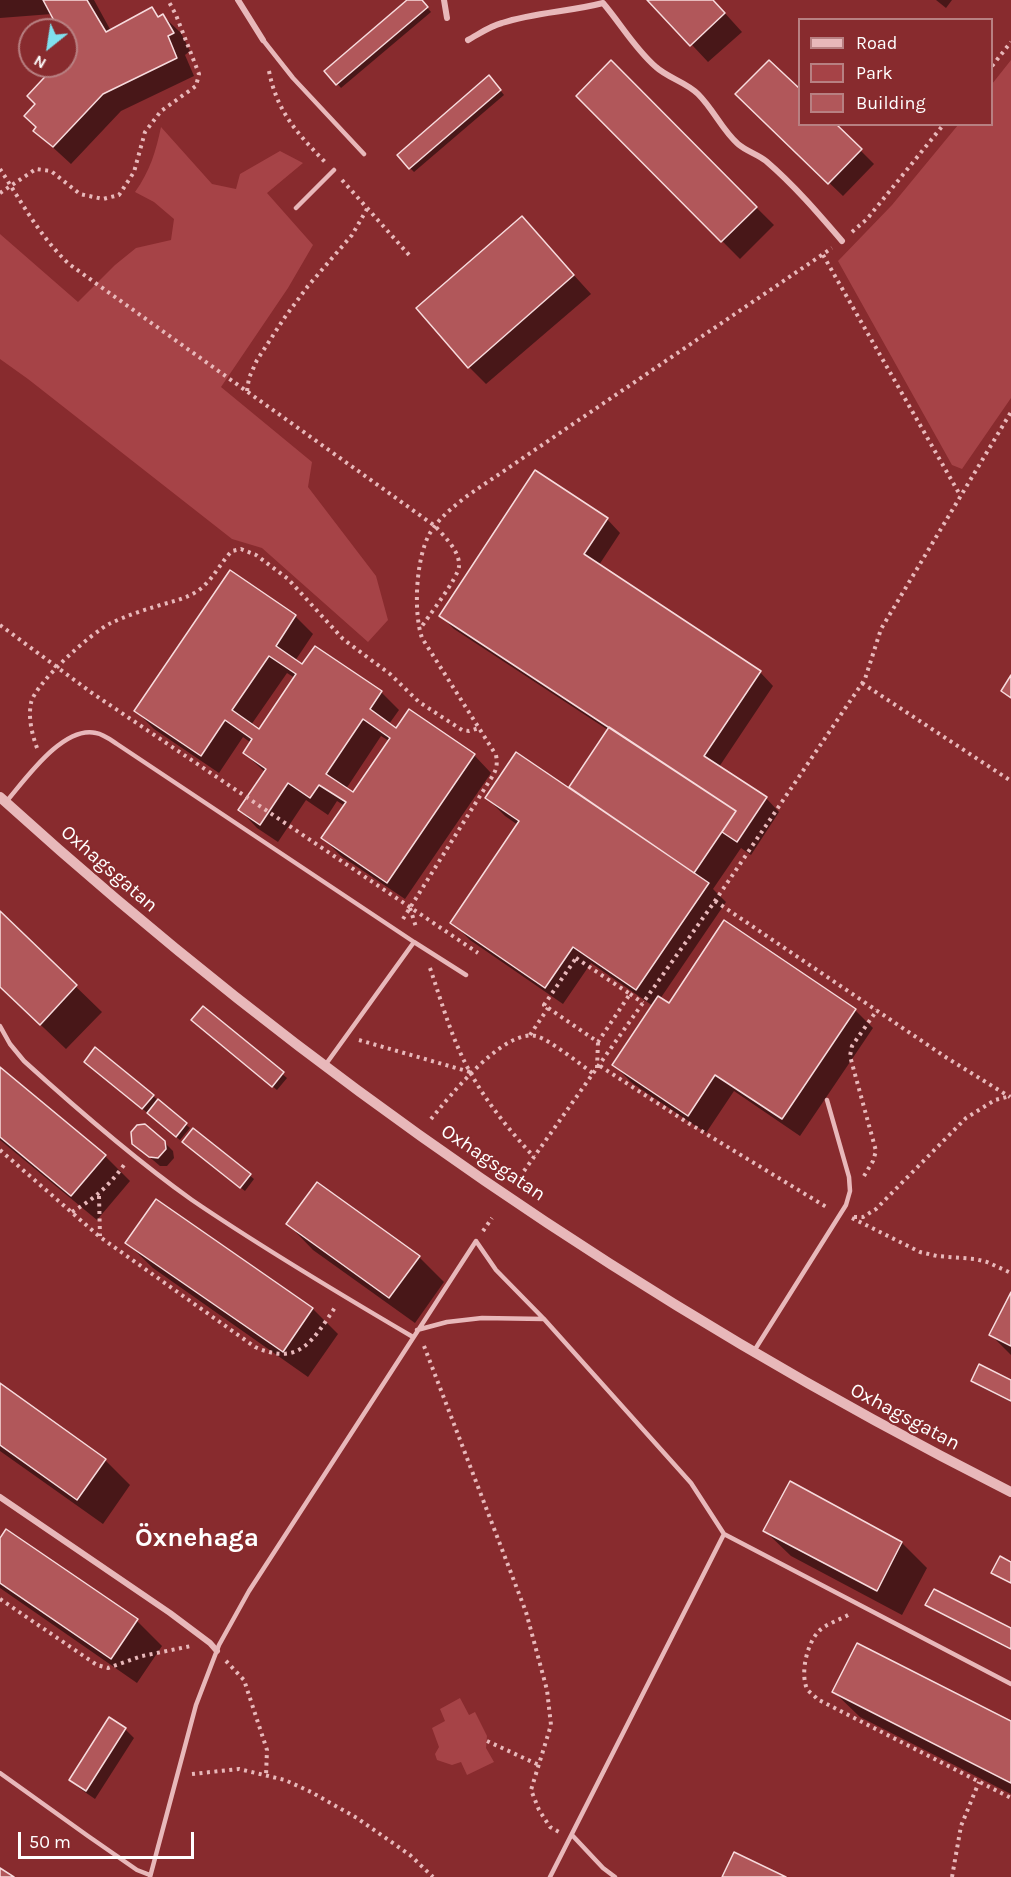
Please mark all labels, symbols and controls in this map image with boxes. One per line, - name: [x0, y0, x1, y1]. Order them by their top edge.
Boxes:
- north arrow: [18, 18, 78, 78]
- legend: [798, 18, 993, 126]
- text: Road: [856, 32, 897, 54]
- text: N: [30, 51, 49, 73]
- text: Park: [856, 62, 893, 84]
- text: Building: [856, 92, 926, 114]
- street label: Oxhagsgatan: [55, 820, 163, 918]
- street label: Oxhagsgatan: [436, 1119, 550, 1207]
- street label: Oxhagsgatan: [846, 1378, 964, 1456]
- district label: Öxnehaga: [135, 1523, 259, 1555]
- scale bar: [21, 1820, 196, 1858]
- text: 50 m: [29, 1831, 71, 1853]

